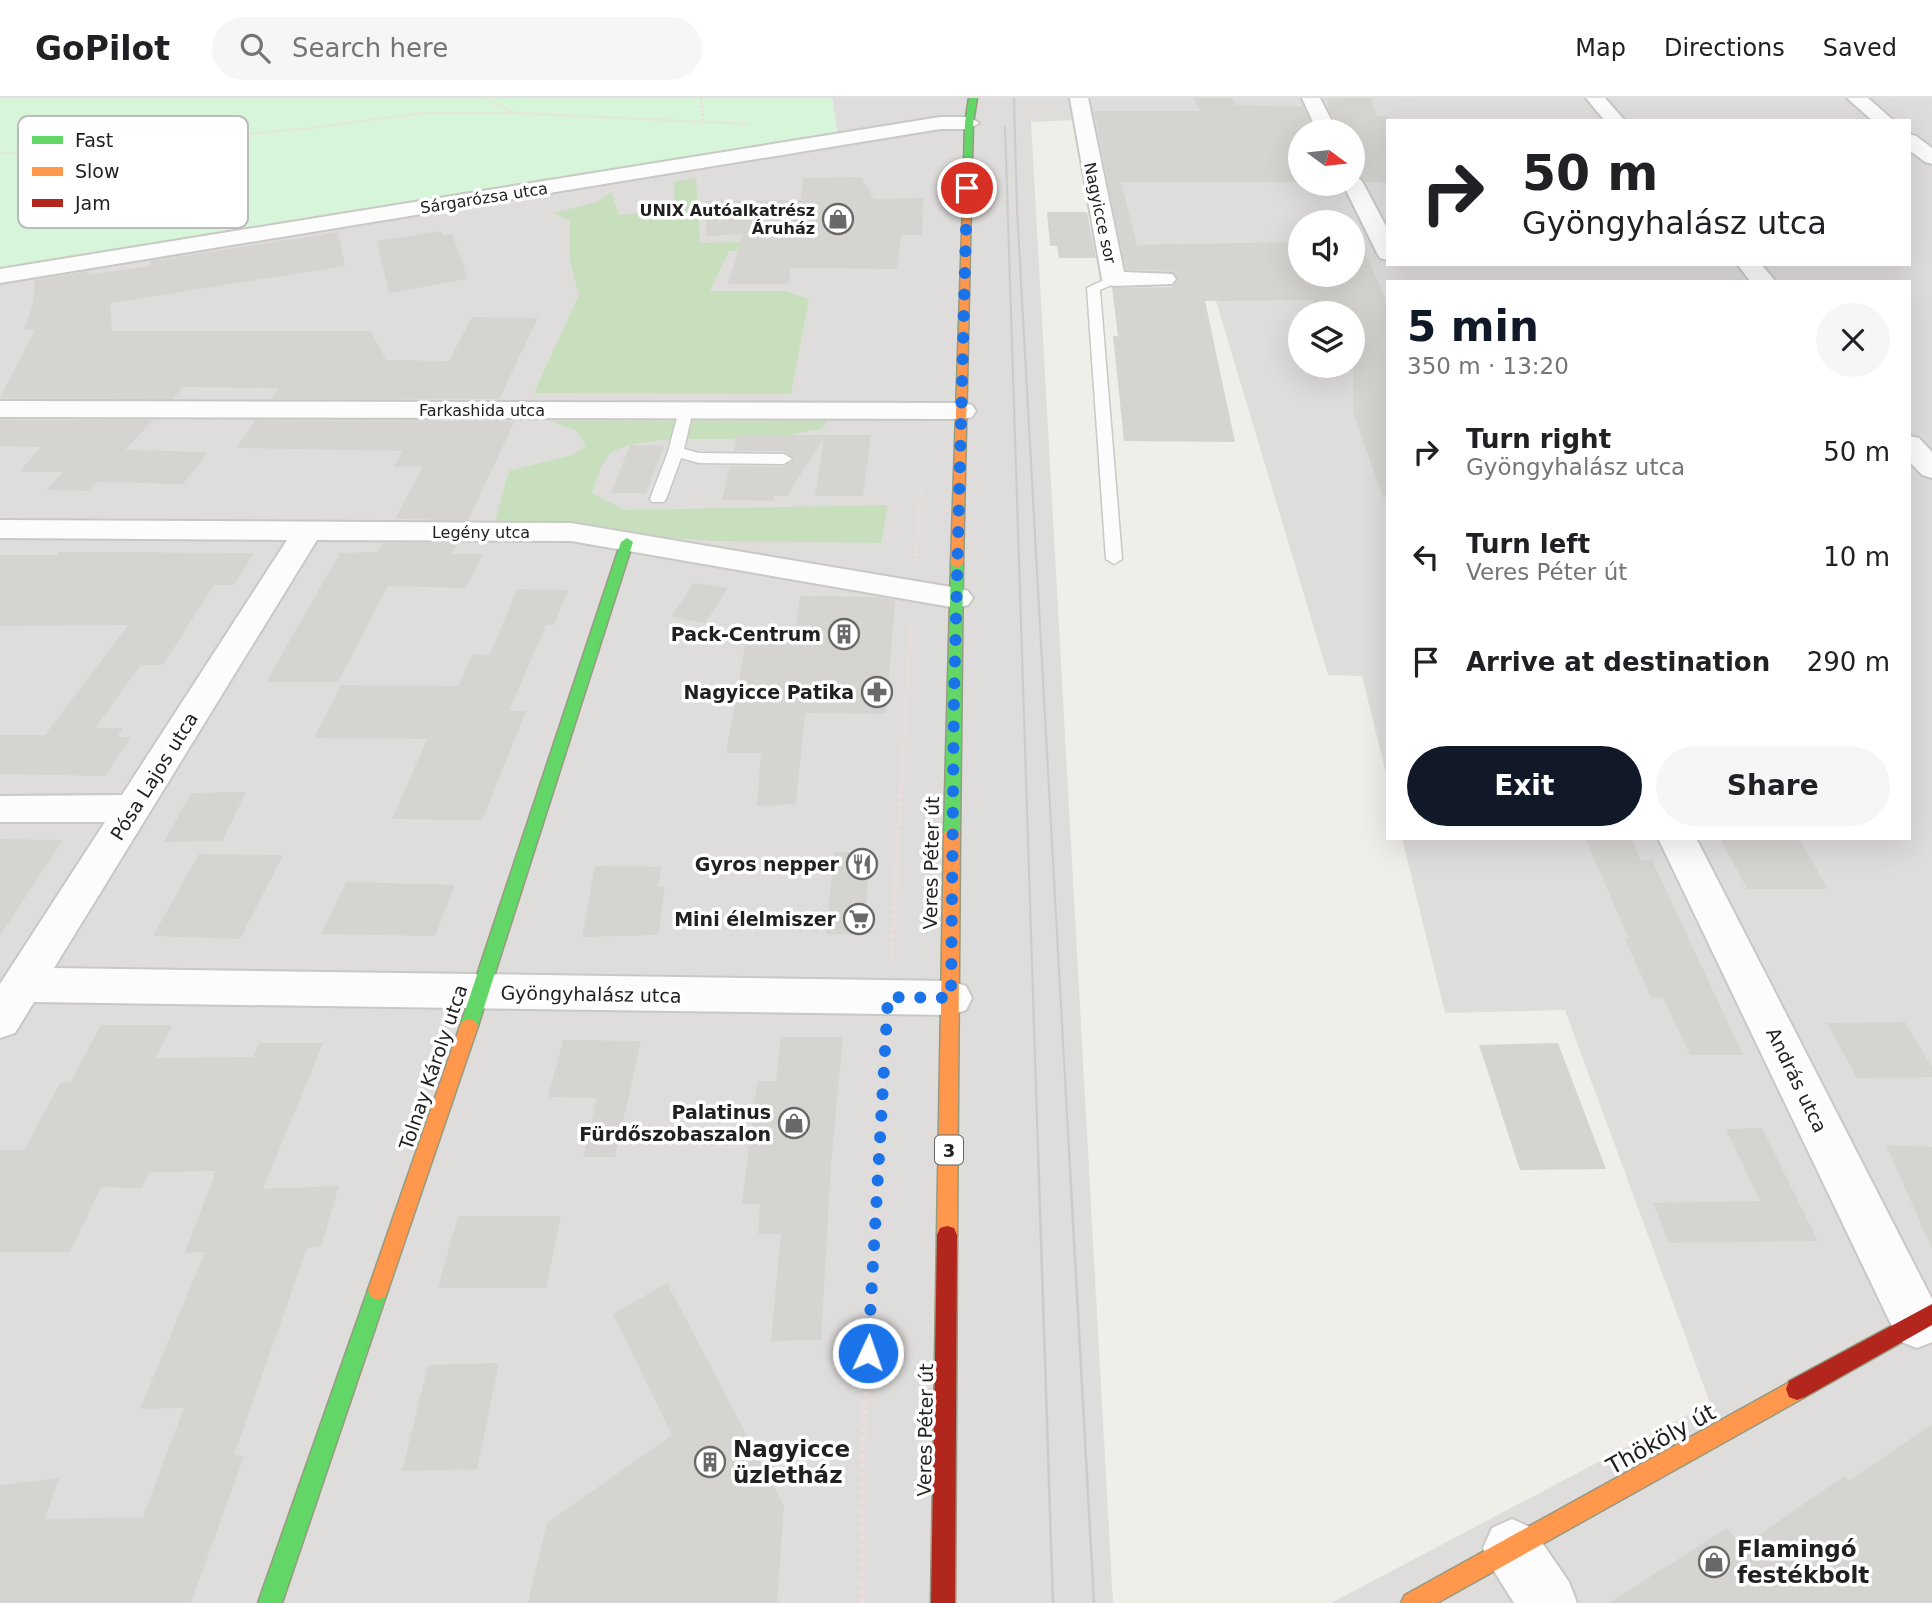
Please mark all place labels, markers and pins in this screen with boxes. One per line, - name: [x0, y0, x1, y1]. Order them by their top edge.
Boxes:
- pin: [937, 158, 997, 218]
- place label: UNIX Autóalkatrész Áruház: [639, 201, 815, 238]
- shop icon: UNIX Autóalkatrész Áruház: [821, 202, 855, 236]
- building icon: Pack-Centrum: [827, 617, 861, 651]
- place label: Pack-Centrum: [671, 623, 821, 645]
- pharmacy icon: Nagyicce Patika: [860, 675, 894, 709]
- place label: Nagyicce Patika: [683, 681, 854, 703]
- restaurant icon: Gyros nepper: [845, 847, 879, 881]
- place label: Gyros nepper: [695, 853, 840, 875]
- supermarket icon: Mini élelmiszer: [842, 902, 876, 936]
- place label: Mini élelmiszer: [674, 908, 837, 930]
- place label: Palatinus Fürdőszobaszalon: [579, 1101, 771, 1145]
- shop icon: Palatinus Fürdőszobaszalon: [777, 1106, 811, 1140]
- place label: Nagyicce üzletház: [733, 1436, 850, 1488]
- building icon: Nagyicce üzletház: [693, 1445, 727, 1479]
- place label: Flamingó festékbolt: [1737, 1536, 1869, 1588]
- shop icon: Flamingó festékbolt: [1697, 1545, 1731, 1579]

